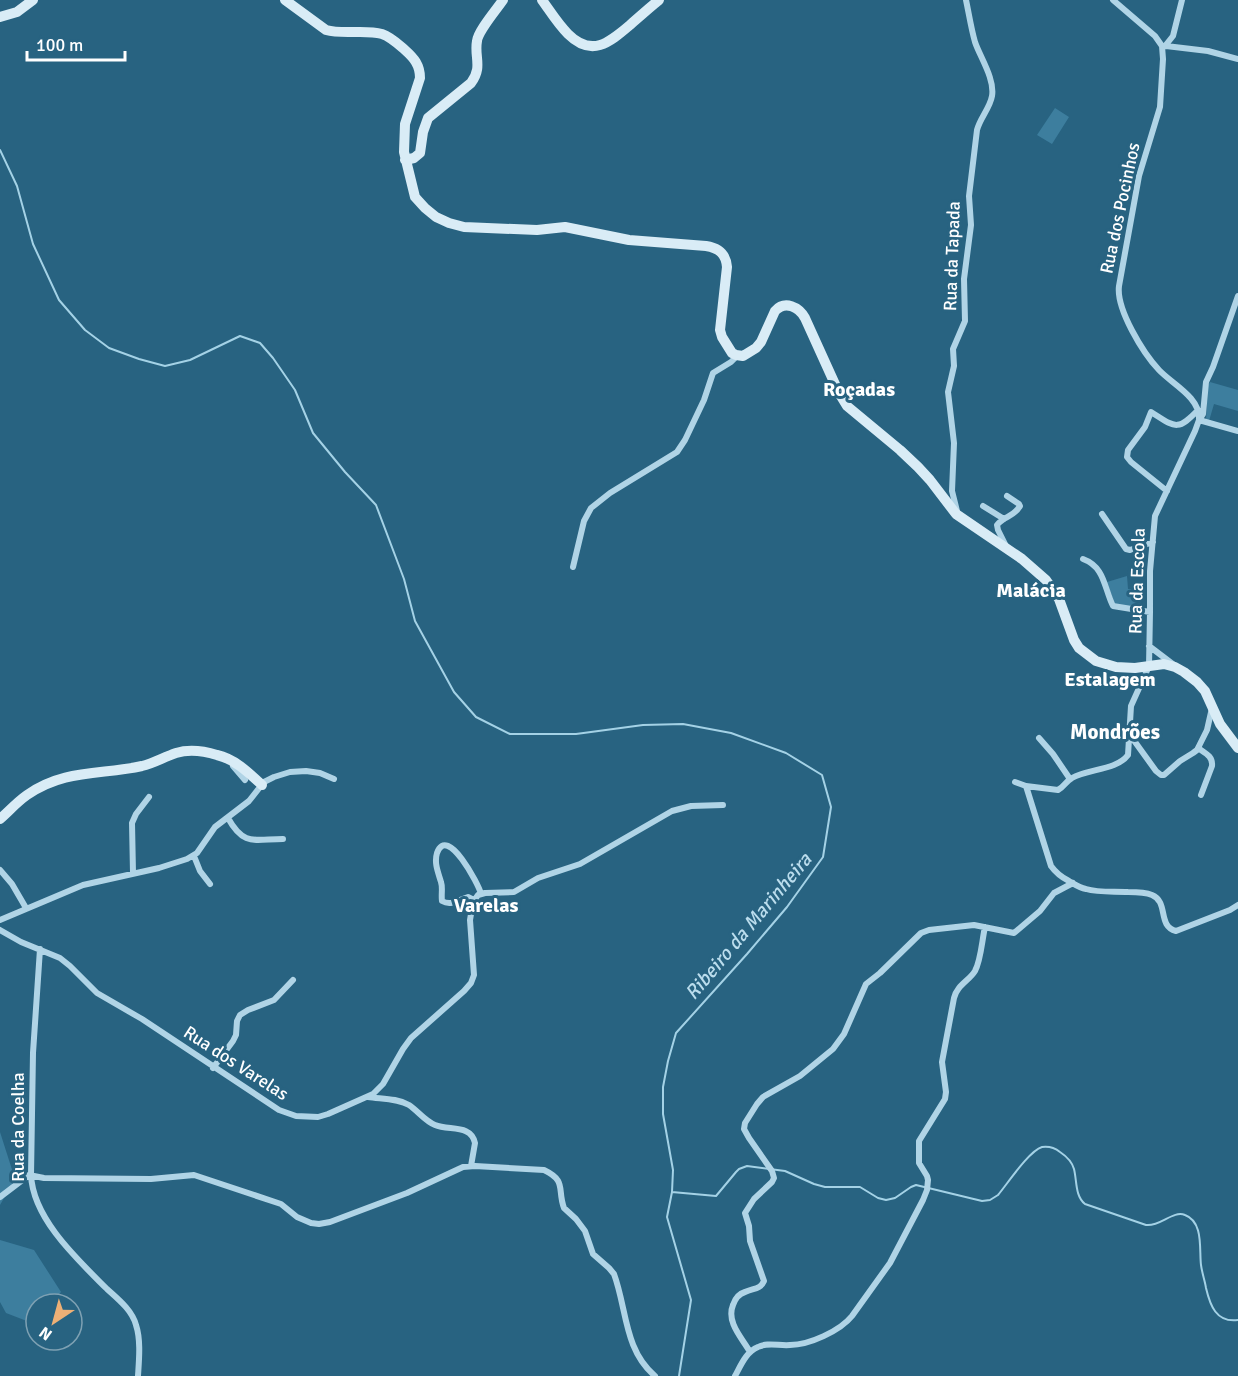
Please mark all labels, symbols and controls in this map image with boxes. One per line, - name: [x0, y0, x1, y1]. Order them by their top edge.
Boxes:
- scale bar: [27, 24, 124, 62]
- text: 100 m: [36, 34, 83, 56]
- street label: Rua dos Pocinhos: [1095, 140, 1145, 276]
- street label: Rua da Tapada: [939, 201, 965, 311]
- district label: Roçadas: [823, 377, 895, 402]
- street label: Rua da Escola: [1124, 528, 1150, 634]
- district label: Malácia: [996, 578, 1066, 603]
- district label: Estalagem: [1064, 667, 1156, 692]
- district label: Mondrões: [1070, 719, 1160, 745]
- water label: Ribeiro da Marinheira: [680, 847, 818, 1005]
- district label: Varelas: [454, 893, 518, 918]
- street label: Rua dos Varelas: [179, 1021, 293, 1105]
- street label: Rua da Coelha: [7, 1072, 29, 1182]
- north arrow: [24, 1292, 84, 1352]
- text: N: [35, 1322, 56, 1345]

